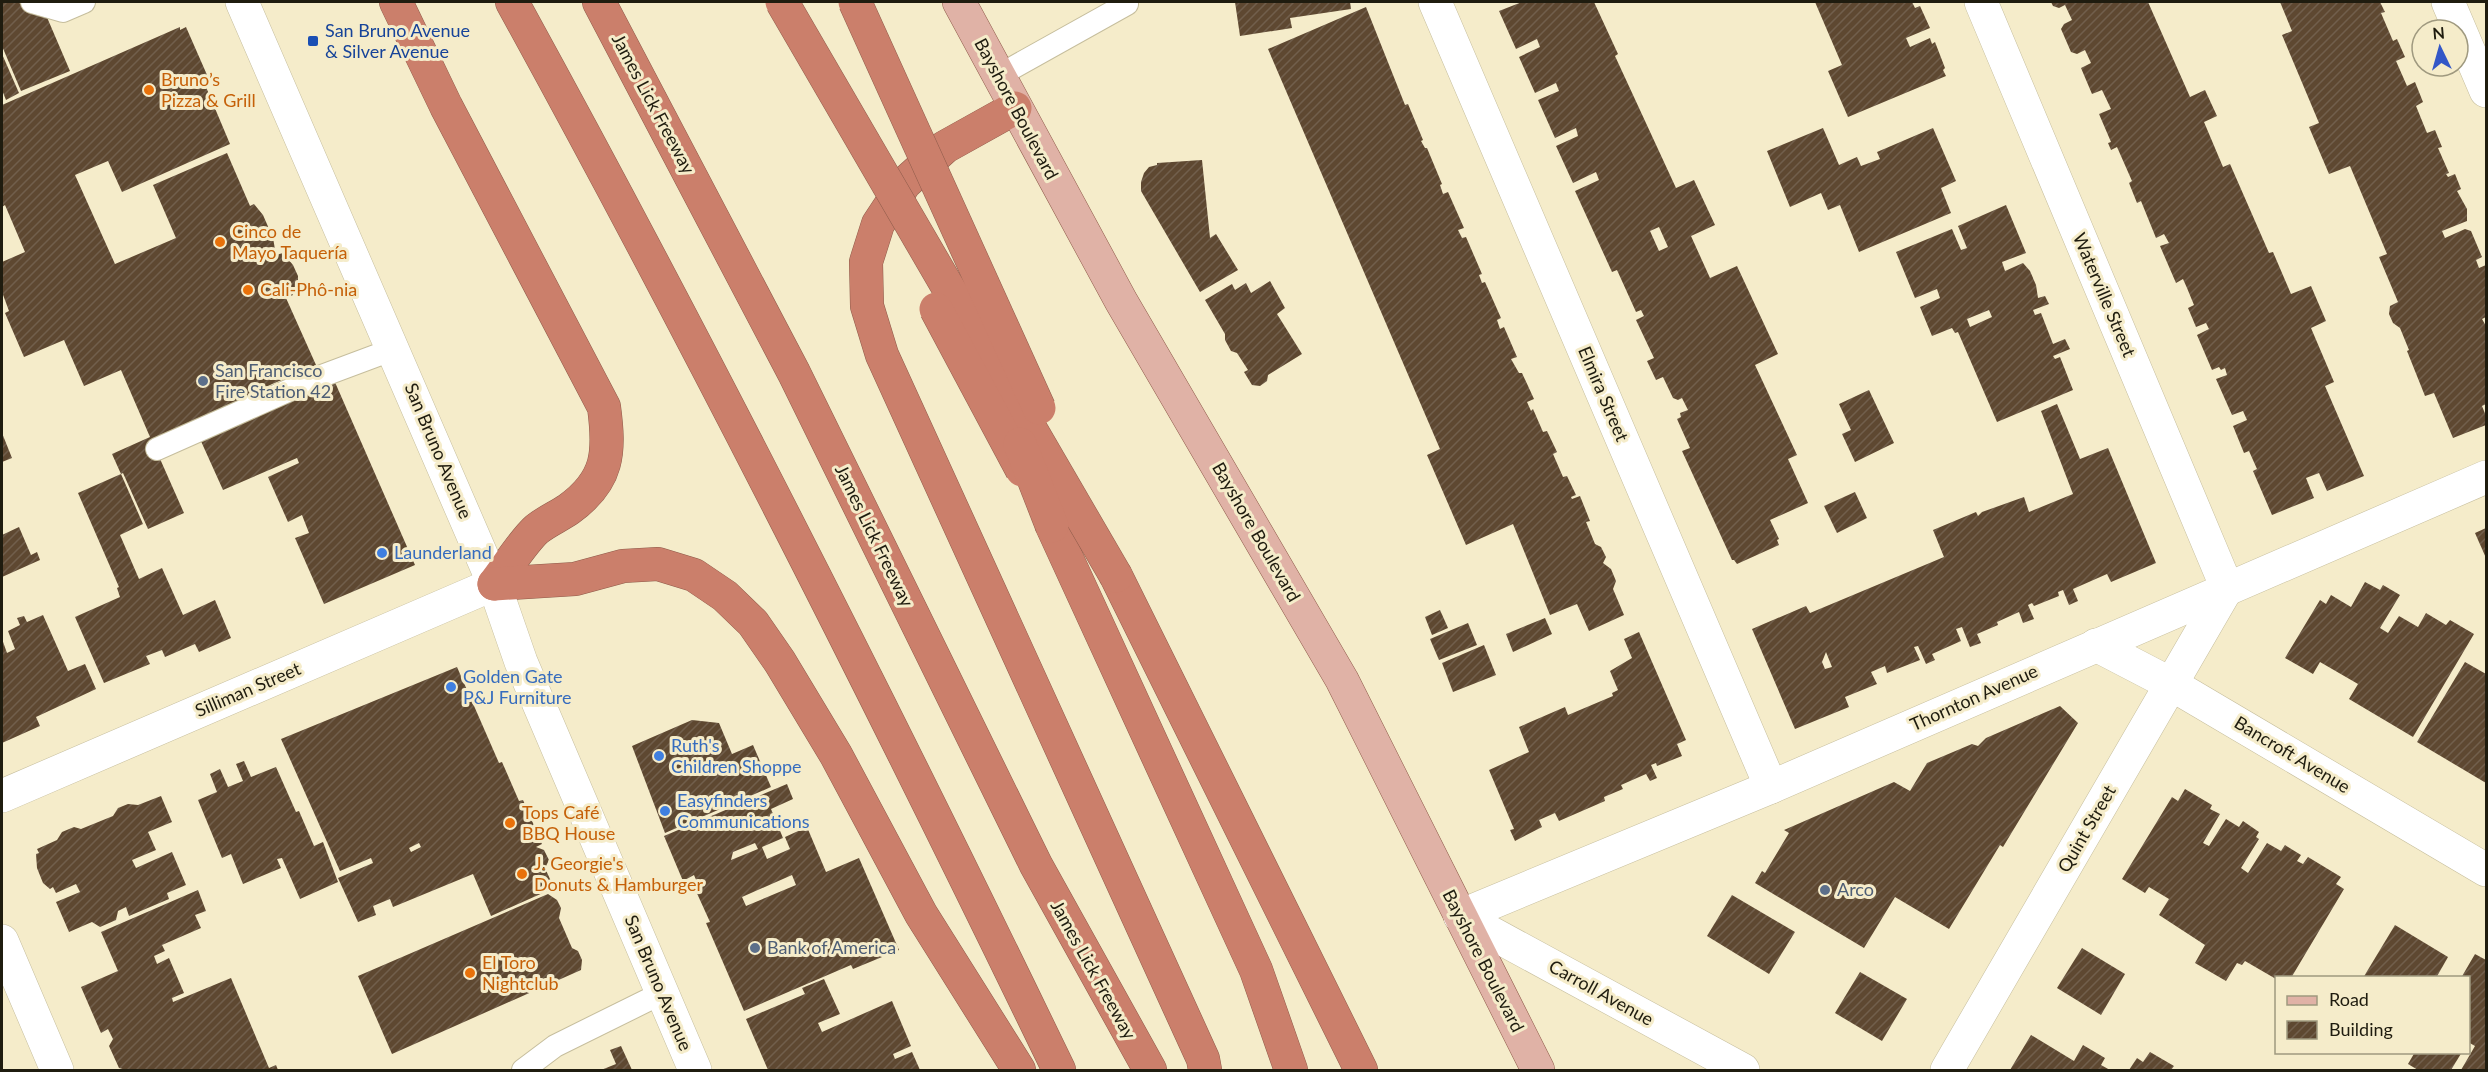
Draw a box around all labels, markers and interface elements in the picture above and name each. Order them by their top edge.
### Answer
north arrow [2410,18,2470,78]
place label: San Bruno Avenue & Silver Avenue [325,19,470,62]
text: N [2432,23,2446,43]
street label: James Lick Freeway [608,30,700,178]
marker: San Bruno Avenue & Silver Avenue [306,34,320,48]
street label: Bayshore Boulevard [970,34,1064,183]
place label: Bruno’s Pizza & Grill [161,68,256,111]
marker: Bruno’s Pizza & Grill [142,83,156,97]
place label: Cinco de Mayo Taquería [232,220,347,263]
street label: Waterville Street [2069,229,2141,360]
marker: Cinco de Mayo Taquería [213,235,227,249]
place label: Cali-Phô-nia [260,278,357,300]
marker: Cali-Phô-nia [241,283,255,297]
street label: Elmira Street [1574,343,1634,445]
place label: San Francisco Fire Station 42 [215,359,331,402]
marker: San Francisco Fire Station 42 [196,374,210,388]
street label: San Bruno Avenue [400,380,477,522]
street label: Bayshore Boulevard [1208,458,1306,605]
street label: James Lick Freeway [831,461,919,611]
place label: Launderland [394,541,492,563]
marker: Launderland [375,546,389,560]
street label: Silliman Street [191,657,304,721]
street label: Thornton Avenue [1906,659,2041,735]
place label: Golden Gate P&J Furniture [463,665,572,708]
marker: Golden Gate P&J Furniture [444,680,458,694]
street label: Bancroft Avenue [2231,711,2354,797]
place label: Ruth's Children Shoppe [671,734,802,777]
marker: Ruth's Children Shoppe [652,749,666,763]
street label: Quint Street [2052,781,2120,876]
place label: Easyfinders Communications [677,789,810,832]
place label: Tops Café BBQ House [522,801,615,844]
marker: Easyfinders Communications [658,804,672,818]
marker: Tops Café BBQ House [503,816,517,830]
place label: J. Georgie's Donuts & Hamburger [534,852,704,895]
marker: J. Georgie's Donuts & Hamburger [515,867,529,881]
place label: Arco [1837,878,1874,900]
marker: Arco [1818,883,1832,897]
street label: Bayshore Boulevard [1438,885,1529,1036]
street label: James Lick Freeway [1047,896,1142,1043]
street label: San Bruno Avenue [620,912,697,1054]
place label: Bank of America [767,936,896,958]
marker: Bank of America [748,941,762,955]
place label: El Toro Nightclub [482,951,559,994]
street label: Carroll Avenue [1545,954,1658,1030]
marker: El Toro Nightclub [463,966,477,980]
legend [2275,976,2470,1054]
text: Road [2329,988,2369,1010]
text: Building [2329,1018,2393,1040]

